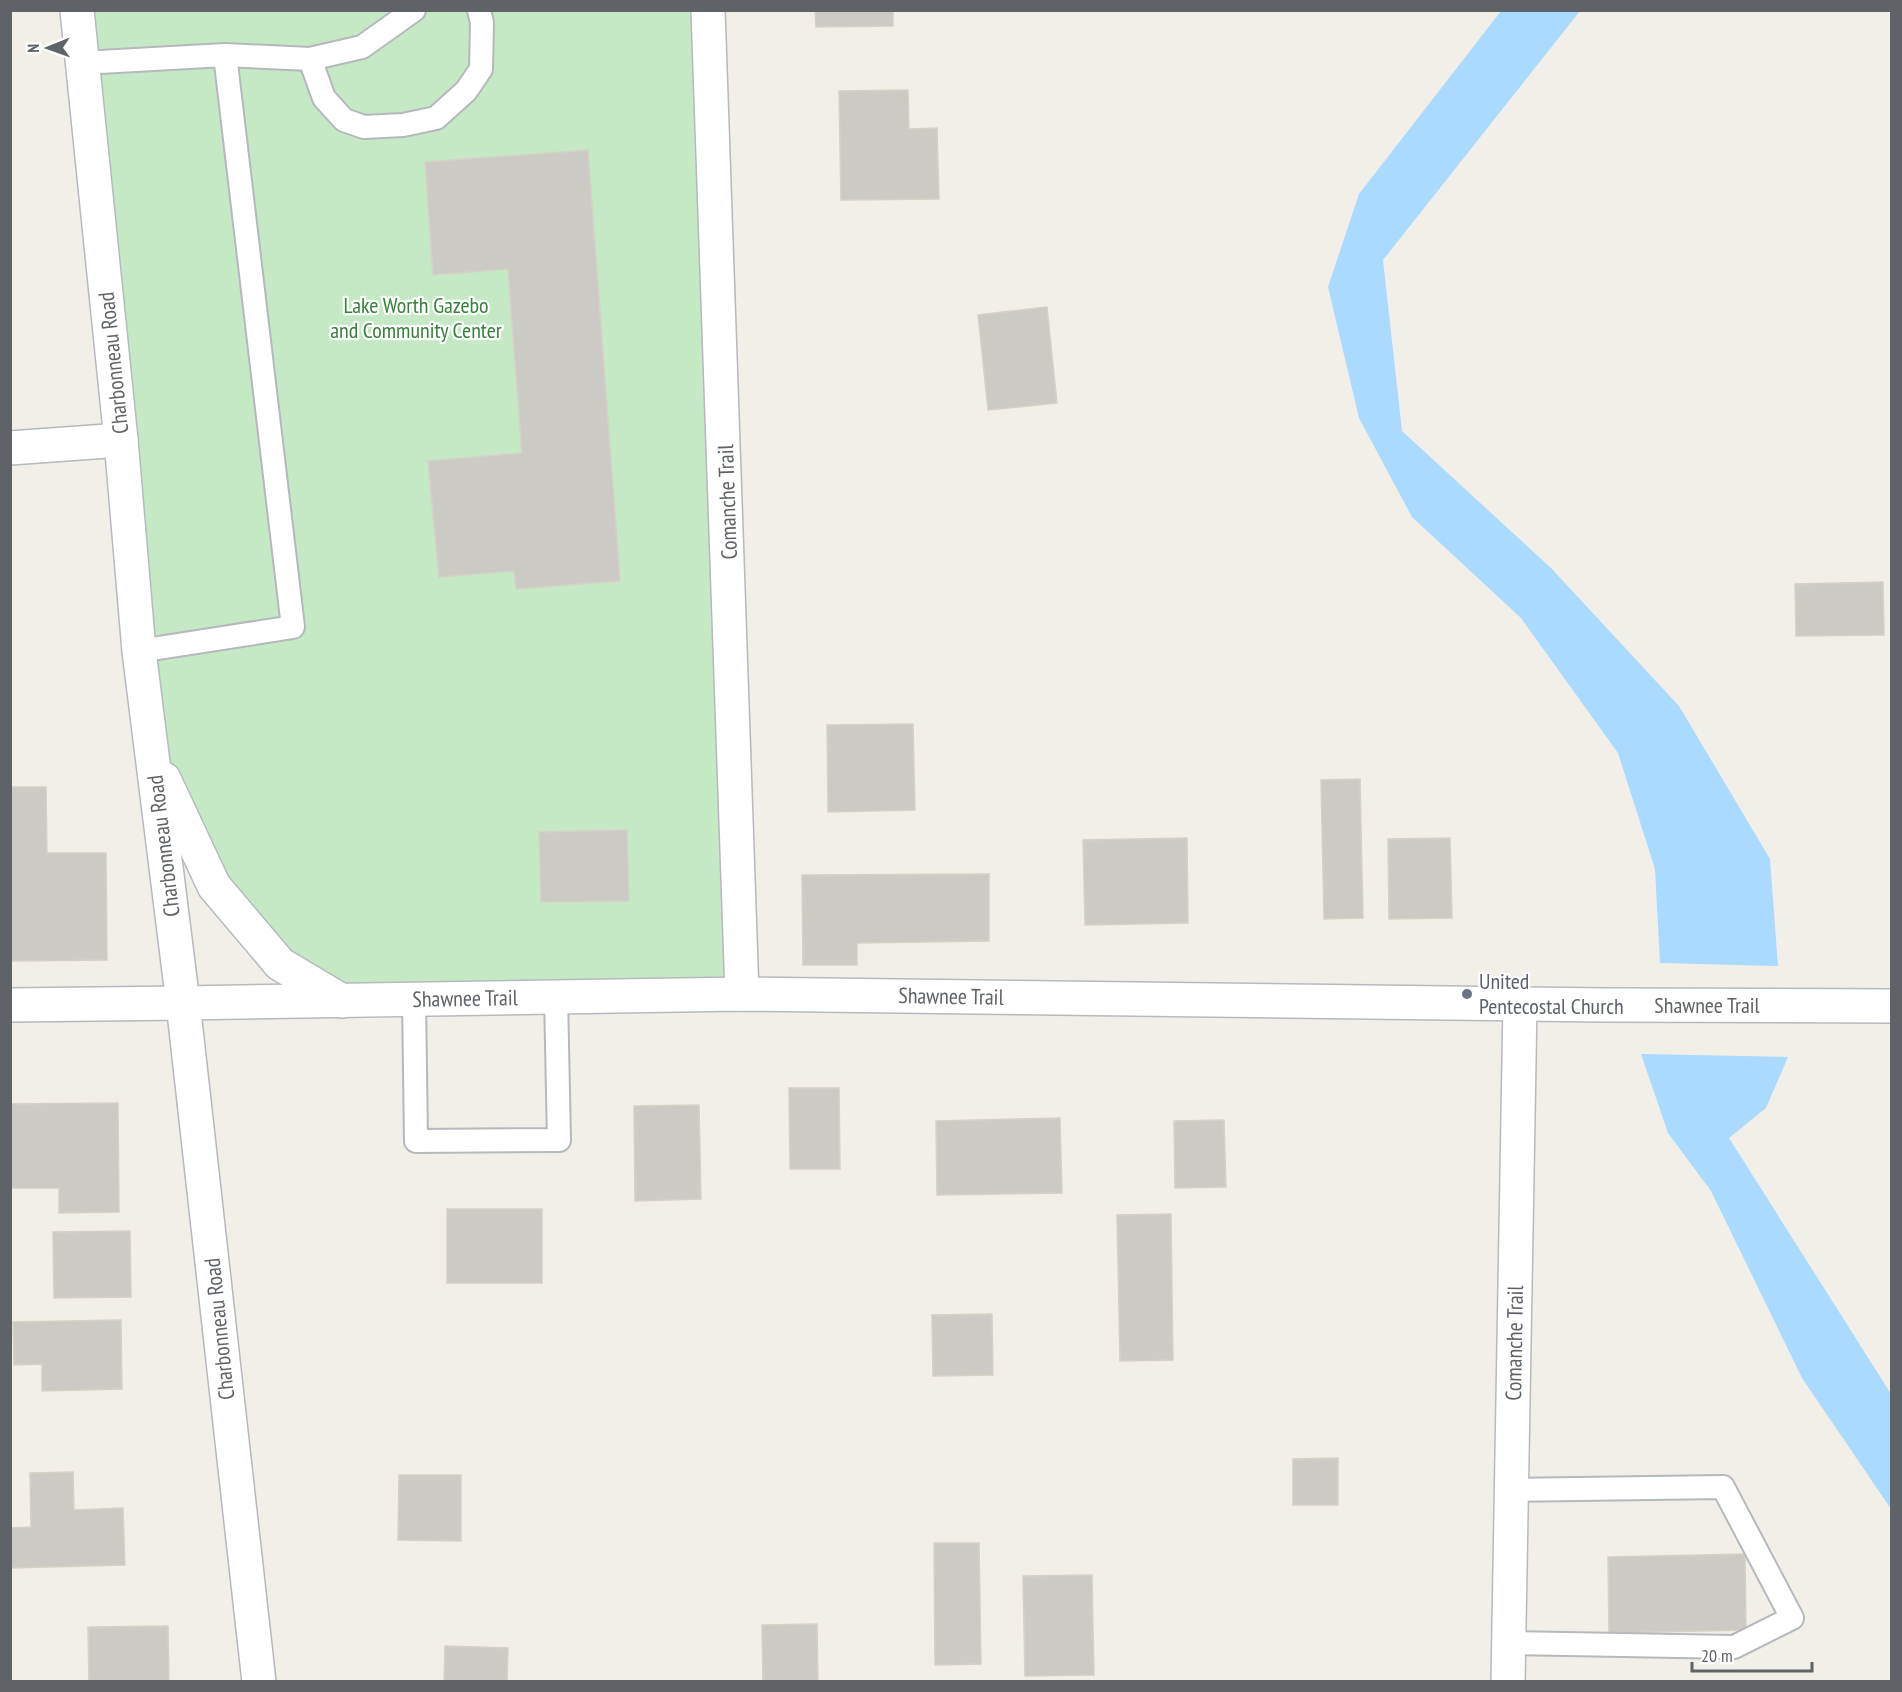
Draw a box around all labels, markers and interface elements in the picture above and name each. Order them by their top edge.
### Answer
north arrow [18,18,78,78]
text: N [23,44,43,53]
street label: Charbonneau Road [92,291,134,435]
park label: Lake Worth Gazebo and Community Center [330,291,502,344]
street label: Comanche Trail [711,443,743,560]
street label: Charbonneau Road [140,774,186,918]
place label: United Pentecostal Church [1479,967,1624,1020]
street label: Shawnee Trail [898,981,1005,1011]
street label: Shawnee Trail [412,983,519,1013]
marker: United Pentecostal Church [1460,987,1474,1001]
street label: Shawnee Trail [1654,991,1761,1019]
street label: Charbonneau Road [198,1257,240,1401]
street label: Comanche Trail [1499,1284,1529,1401]
scale bar [1692,1635,1812,1673]
text: 20 m [1701,1644,1733,1667]

